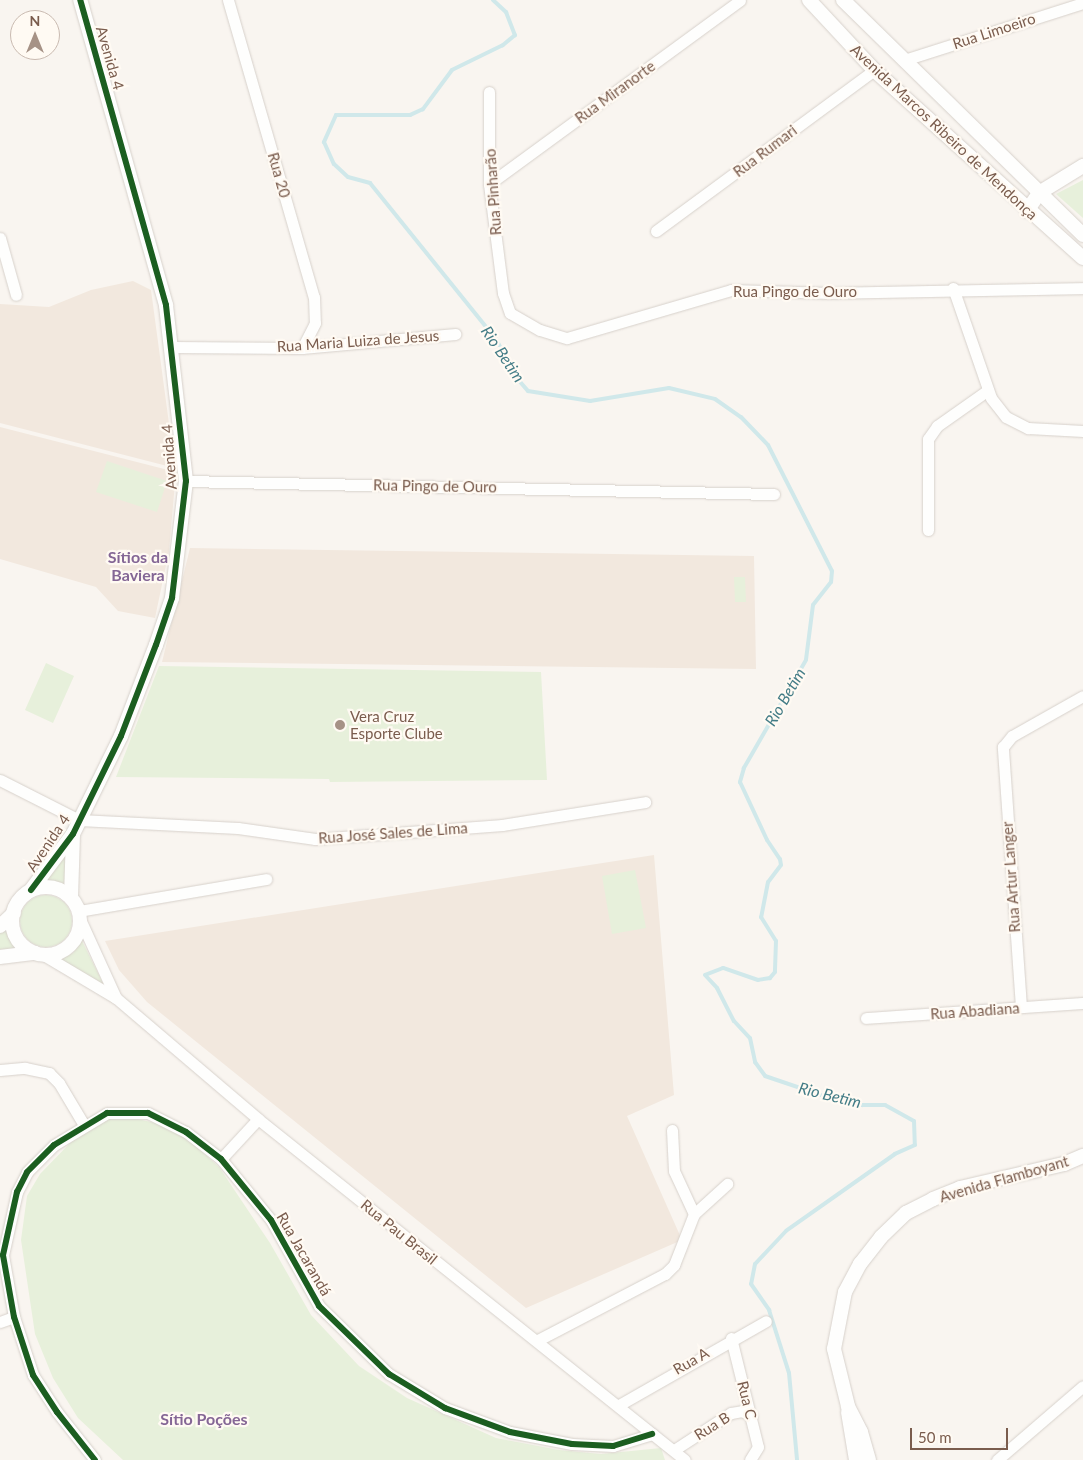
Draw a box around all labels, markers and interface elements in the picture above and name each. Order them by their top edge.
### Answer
street label: Rua Limoeiro [950,9,1038,53]
north arrow [10,10,60,60]
text: N [30,12,40,29]
street label: Avenida 4 [92,24,128,92]
street label: Avenida Marcos Ribeiro de Mendonça [847,40,1041,224]
street label: Rua Miranorte [571,57,659,127]
street label: Rua Rumari [730,121,800,181]
street label: Rua Pinharão [481,148,505,236]
street label: Rua 20 [264,150,294,200]
street label: Rua Pingo de Ouro [733,283,857,301]
water label: Rio Betim [477,322,529,386]
street label: Rua Maria Luiza de Jesus [276,326,440,356]
street label: Avenida 4 [158,424,180,490]
street label: Rua Pingo de Ouro [373,476,497,496]
district label: Sítios da Baviera [108,547,168,585]
water label: Rio Betim [761,665,809,729]
place label: Vera Cruz Esporte Clube [350,707,443,742]
marker: Vera Cruz Esporte Clube [334,719,346,731]
street label: Avenida 4 [22,811,74,875]
street label: Rua José Sales de Lima [317,819,469,847]
street label: Rua Artur Langer [998,821,1024,933]
street label: Rua Abadiana [929,999,1021,1023]
water label: Rio Betim [797,1078,863,1112]
street label: Avenida Flamboyant [937,1152,1071,1206]
street label: Rua Pau Brasil [357,1196,441,1268]
street label: Rua Jacarandá [273,1209,335,1299]
street label: Rua A [670,1343,712,1379]
street label: Rua C [734,1379,760,1421]
street label: Rua B [691,1408,733,1444]
district label: Sítio Poções [160,1409,248,1429]
scale bar [913,1418,1010,1450]
text: 50 m [918,1428,952,1446]

